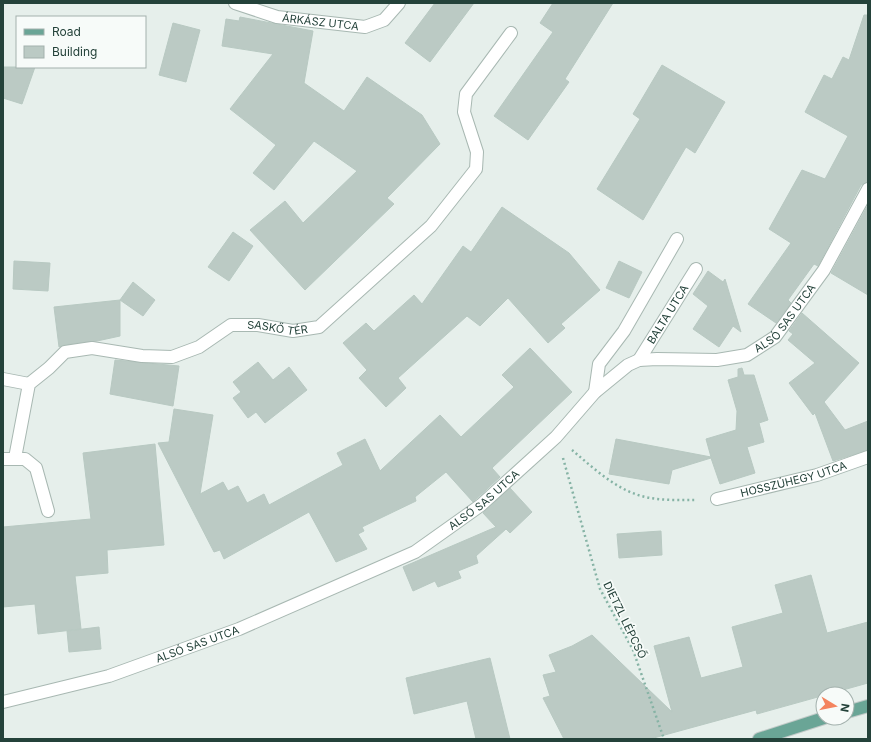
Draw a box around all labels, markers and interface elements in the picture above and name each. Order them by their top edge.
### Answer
street label: ÁRKÁSZ UTCA [281,11,360,33]
legend [16,16,146,68]
text: Road [52,24,81,39]
text: Building [52,44,97,59]
street label: ALSÓ SAS UTCA [751,281,819,356]
street label: BALTA UTCA [644,282,692,346]
street label: SASKŐ TÉR [247,317,309,338]
street label: HOSSZÚHEGY UTCA [739,458,849,500]
street label: ALSÓ SAS UTCA [446,466,523,533]
street label: DIETZL LÉPCSŐ [600,579,650,661]
street label: ALSÓ SAS UTCA [154,622,241,666]
north arrow [815,686,855,726]
text: N [837,702,852,713]

